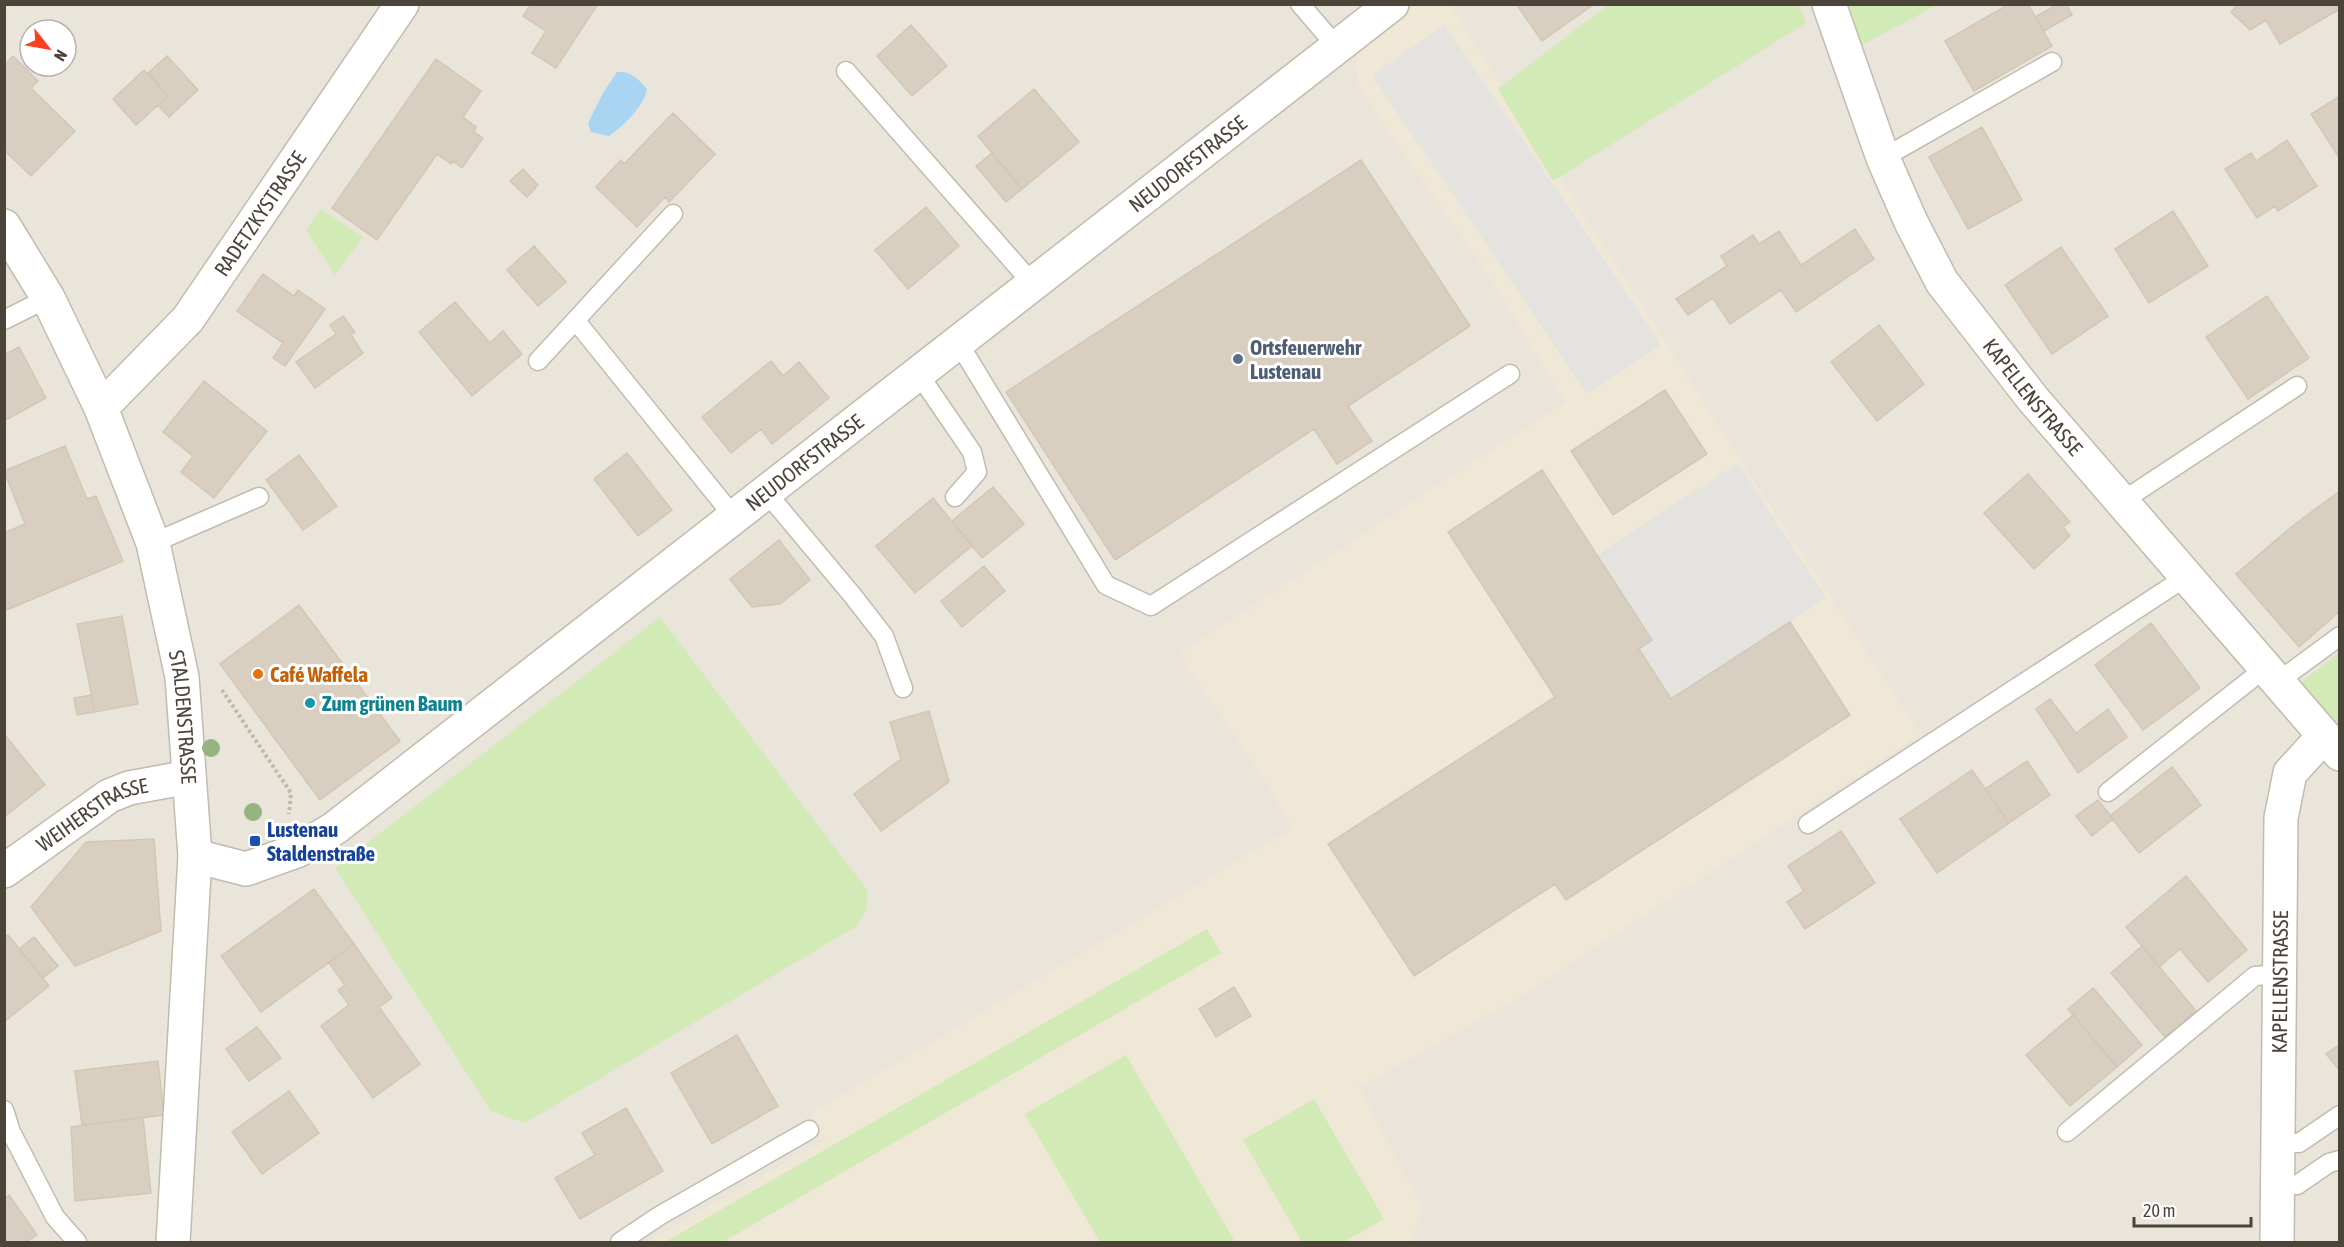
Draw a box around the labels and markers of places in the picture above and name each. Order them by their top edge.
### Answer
place label: Ortsfeuerwehr Lustenau [1250,335,1362,383]
marker: Ortsfeuerwehr Lustenau [1231,352,1245,366]
place label: Café Waffela [270,662,368,686]
marker: Café Waffela [251,667,265,681]
place label: Zum grünen Baum [322,691,463,715]
marker: Zum grünen Baum [303,696,317,710]
place label: Lustenau Staldenstraße [267,817,375,865]
marker: Lustenau Staldenstraße [248,834,262,848]

